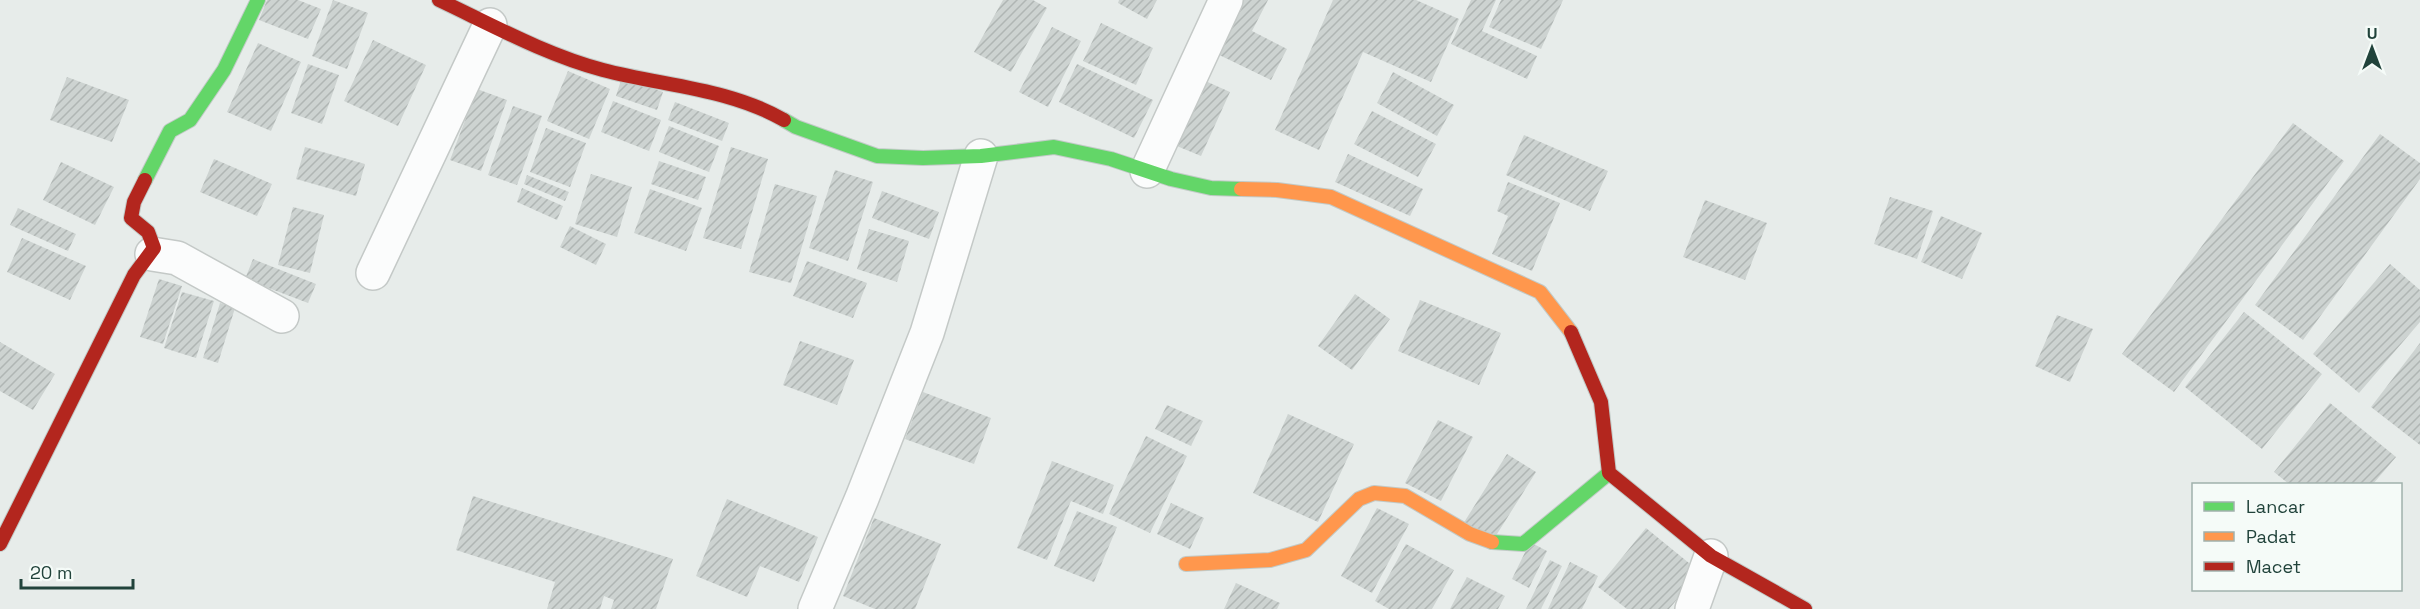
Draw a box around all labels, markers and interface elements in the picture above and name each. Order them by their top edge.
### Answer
north arrow [2342,18,2402,78]
text: U [2367,23,2377,44]
legend [2192,483,2402,591]
text: Lancar [2246,495,2305,518]
text: Padat [2246,525,2296,548]
scale bar [21,552,134,590]
text: Macet [2246,555,2301,578]
text: 20 m [30,561,73,584]

